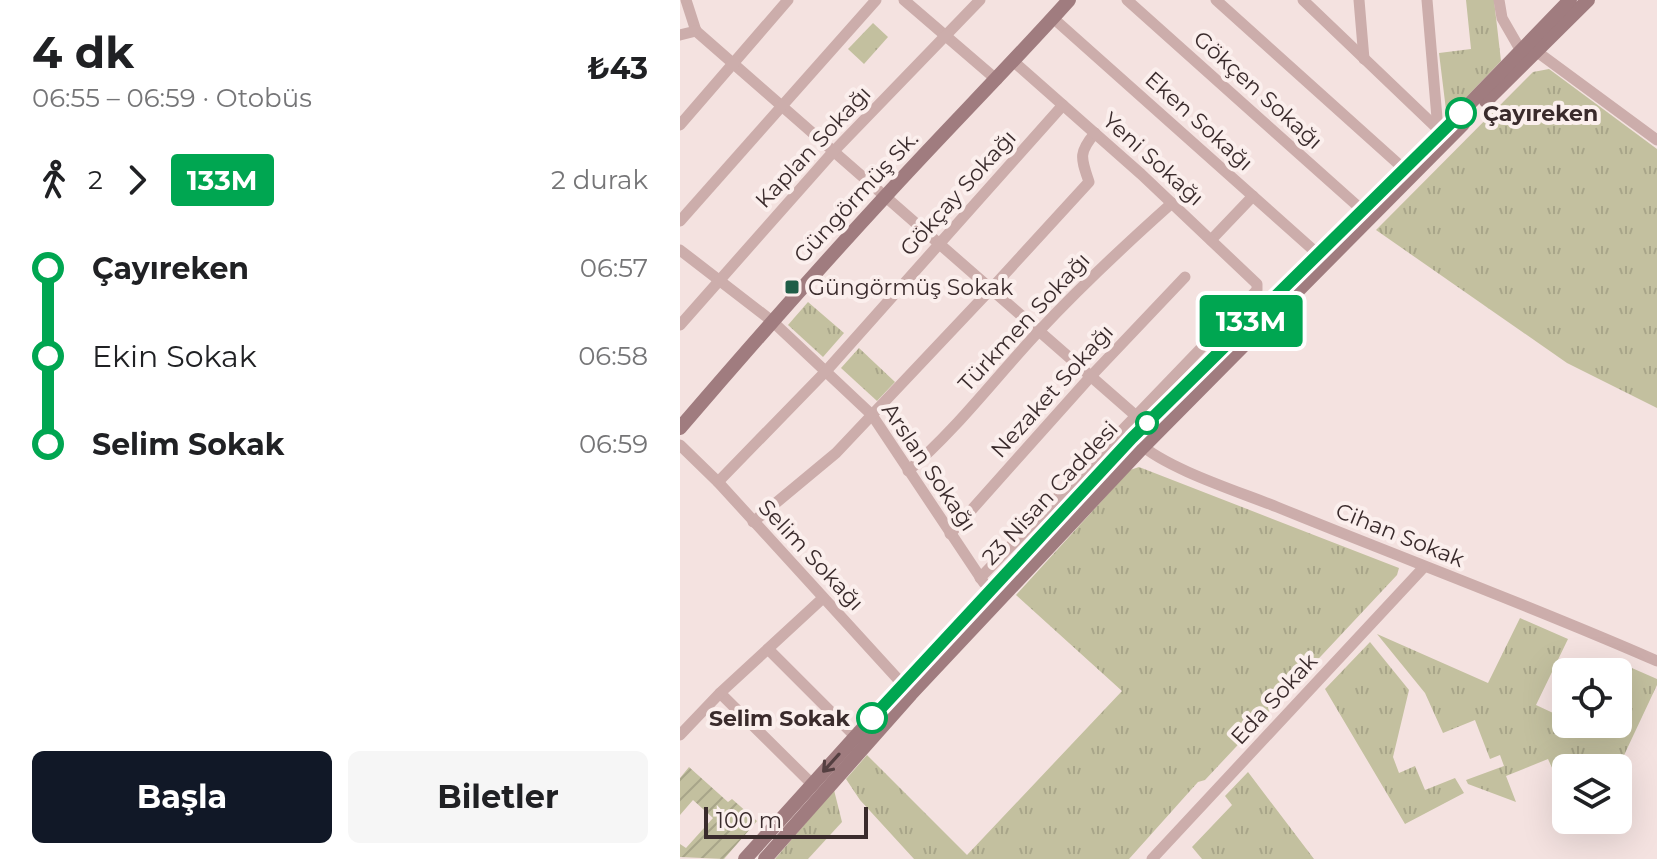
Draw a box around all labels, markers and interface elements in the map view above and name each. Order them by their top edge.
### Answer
text: 4 dk [32,25,134,79]
street label: Gökçen Sokağı [1188,25,1328,155]
text: ₺43 [587,50,648,87]
street label: Eken Sokağı [1140,66,1258,176]
street label: Kaplan Sokağı [750,80,876,214]
text: 06:55 – 06:59 · Otobüs [32,82,312,114]
marker: Çayıreken [1446,98,1476,128]
place label: Çayıreken [1483,100,1598,127]
street label: Yeni Sokağı [1097,107,1209,211]
street label: Gökçay Sokağı [894,124,1022,262]
street label: Güngörmüş Sk. [788,125,924,269]
icon: walk [32,158,76,202]
icon: forward [115,158,159,202]
text: 133M [187,163,258,197]
text: 2 [88,164,103,196]
text: 2 durak [551,164,648,196]
street label: Türkmen Sokağı [953,247,1095,397]
text: Çayıreken [92,250,249,287]
text: 06:57 [580,252,648,284]
place label: Güngörmüş Sokak [808,274,1014,301]
marker: Güngörmüş Sokak [783,278,801,296]
line badge: 133M [1195,295,1307,347]
text: 133M [1216,304,1286,338]
street label: Nezaket Sokağı [985,319,1119,463]
text: Ekin Sokak [92,338,257,375]
text: 06:58 [578,340,648,372]
street label: Arslan Sokağı [876,398,982,536]
unlabelled marker [1136,412,1158,434]
street label: 23 Nisan Caddesi [976,415,1124,571]
text: Selim Sokak [92,426,284,463]
text: 06:59 [579,428,648,460]
street label: Selim Sokağı [753,494,869,616]
street label: Cihan Sokak [1332,497,1469,573]
street label: Eda Sokak [1225,647,1324,750]
map controls [1552,658,1632,834]
button: locate [1552,658,1632,738]
marker: Selim Sokak [857,703,887,733]
place label: Selim Sokak [709,705,851,732]
button: Başla [32,751,332,843]
button: Biletler [348,751,648,843]
one-way arrow [823,752,841,772]
button: layers [1552,754,1632,834]
scale bar [704,803,868,839]
text: 100 m [716,807,782,834]

